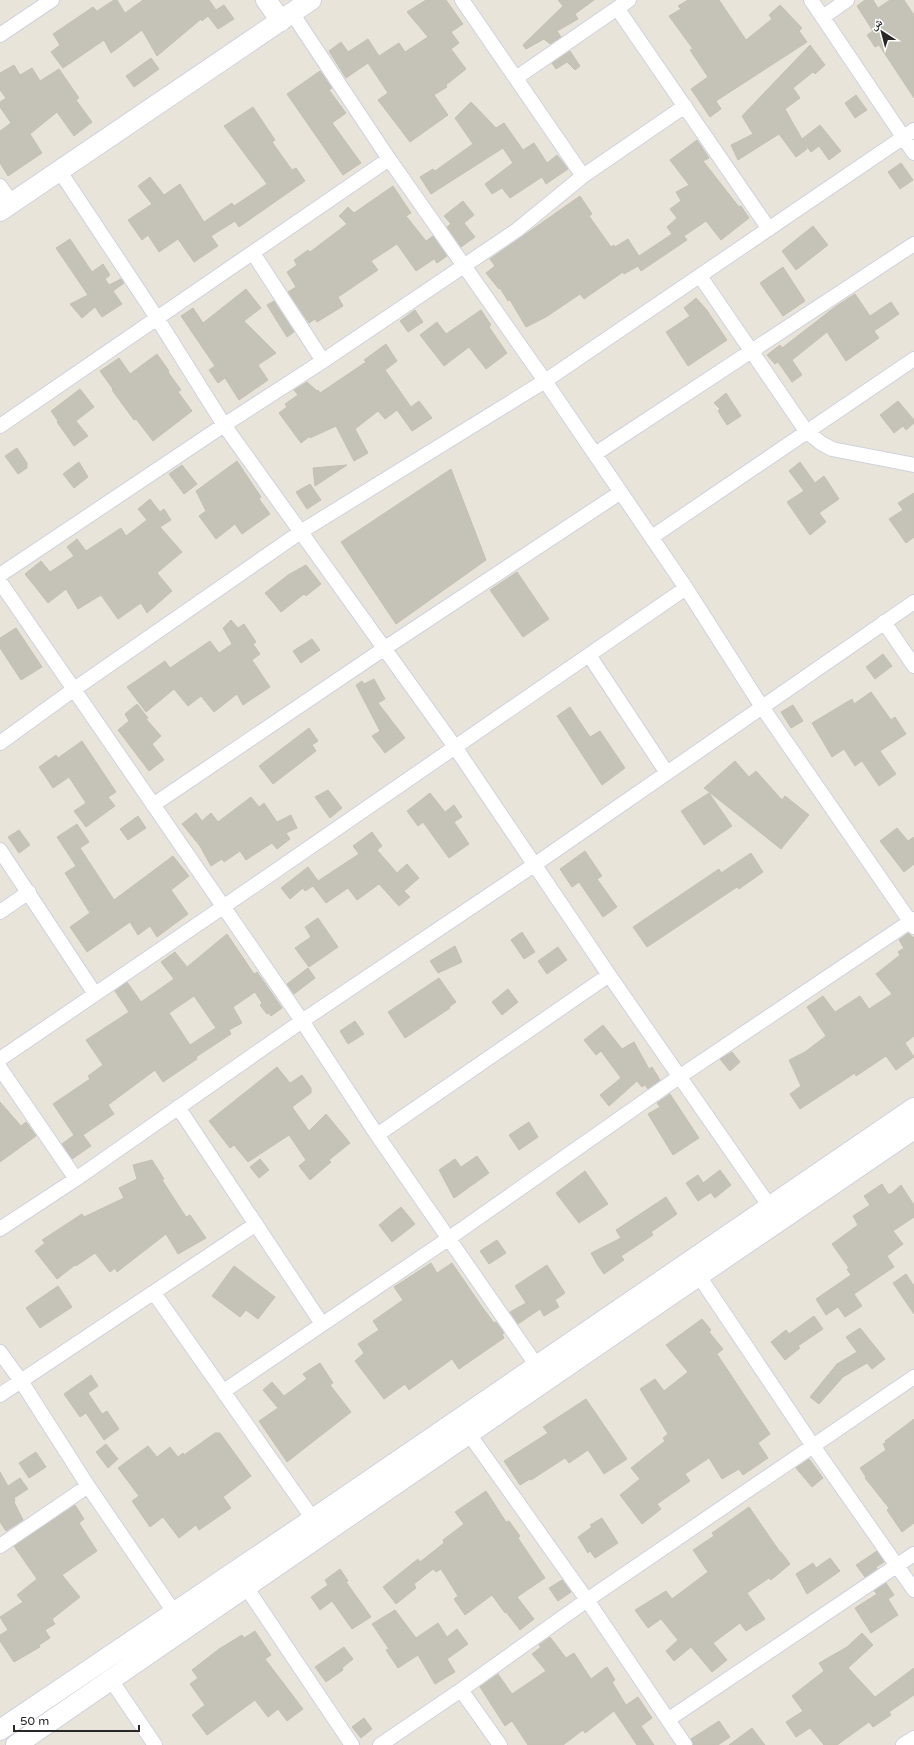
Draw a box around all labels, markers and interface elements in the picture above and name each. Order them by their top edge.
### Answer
north arrow [862,12,902,52]
text: ش [868,15,886,34]
scale bar [14,1707,139,1733]
text: 50 m [20,1714,49,1728]

